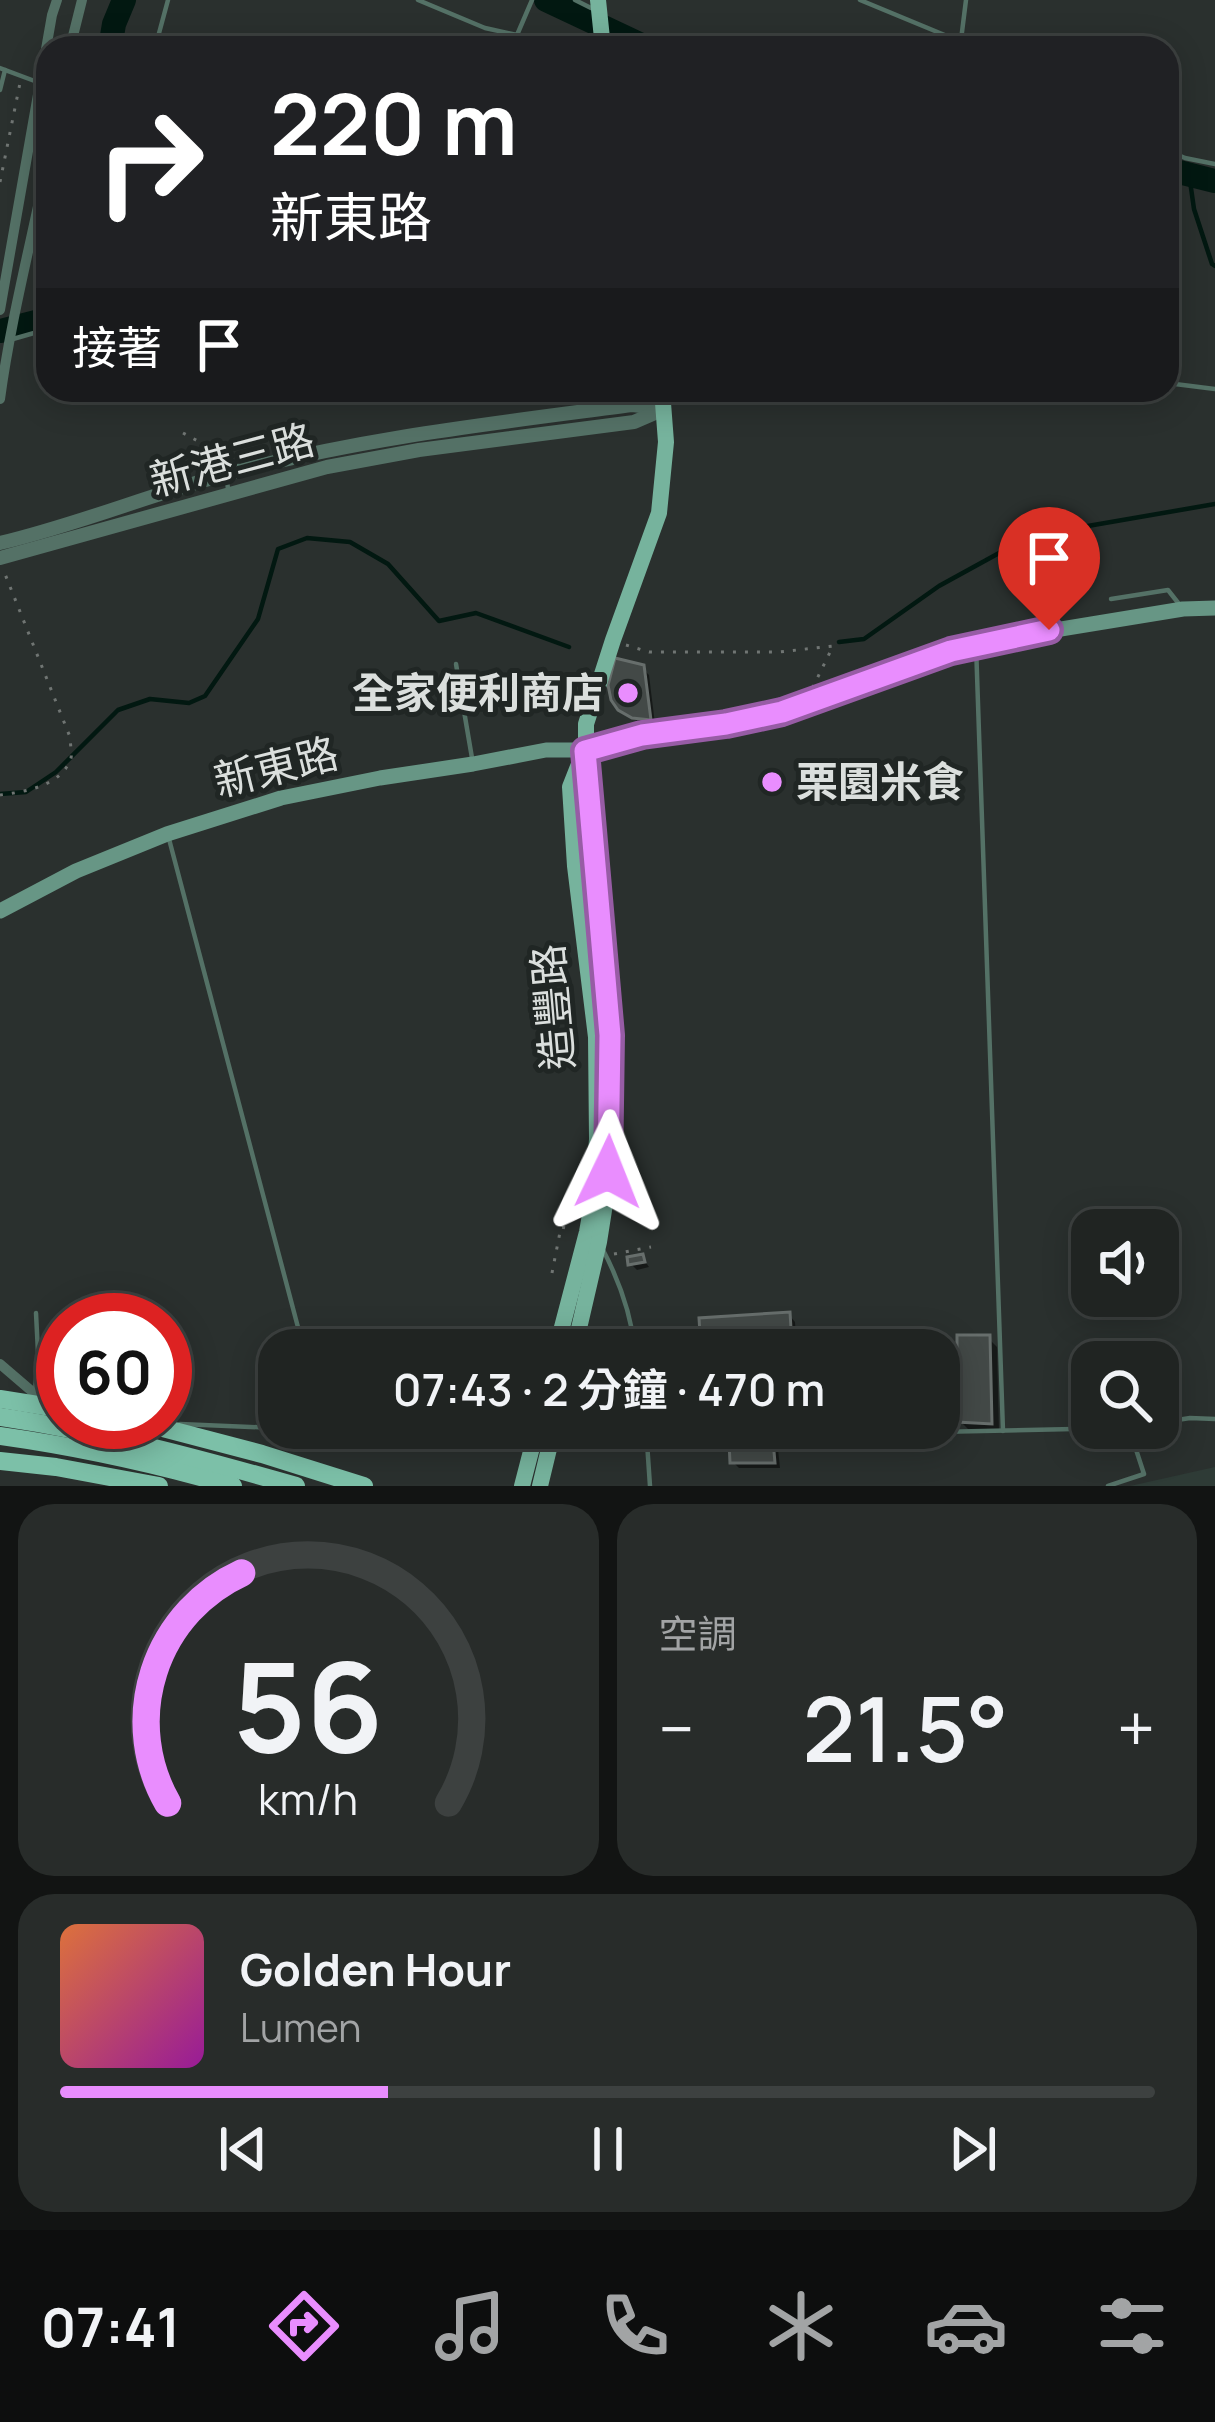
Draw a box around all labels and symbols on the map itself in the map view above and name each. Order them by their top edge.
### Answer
street label: 新港三路 [143,409,320,509]
pin [998,507,1100,630]
place label: 全家便利商店 [352,663,604,721]
marker: 全家便利商店 [615,680,641,706]
street label: 新東路 [208,723,344,809]
place label: 栗園米食 [796,752,964,810]
marker: 栗園米食 [759,769,785,795]
street label: 造豐路 [518,942,586,1072]
position arrow [545,1109,671,1235]
speed limit sign: 60 [36,1293,192,1449]

